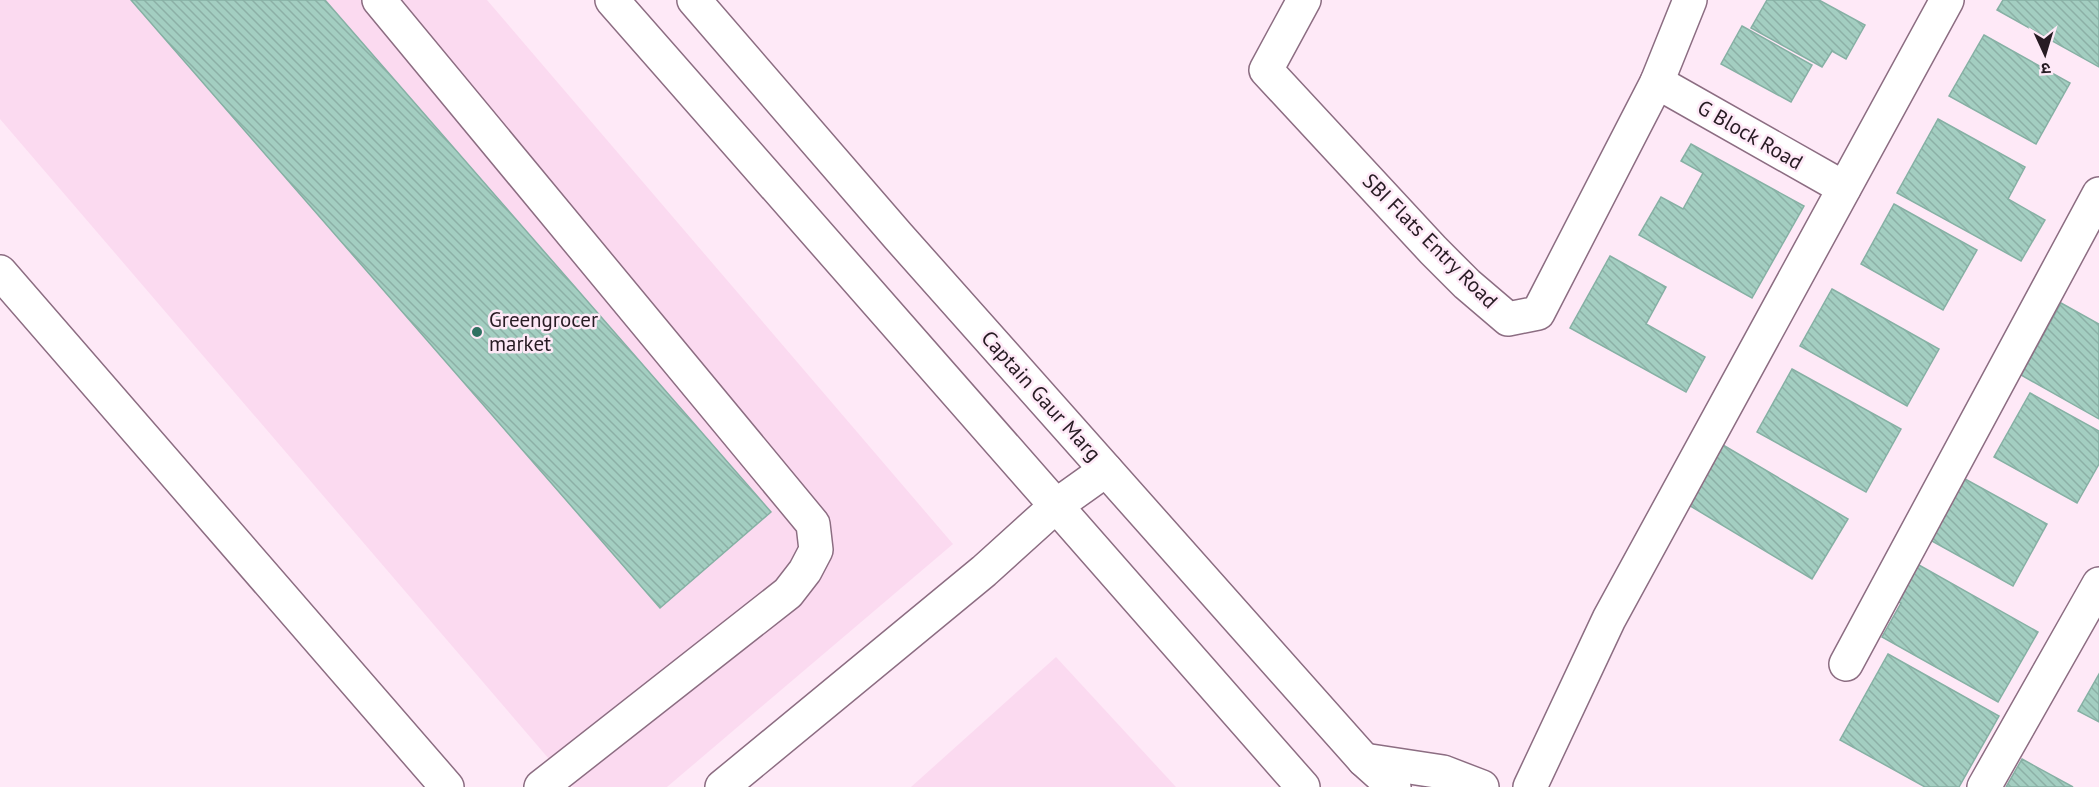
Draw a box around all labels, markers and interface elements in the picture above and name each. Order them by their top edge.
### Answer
north arrow [2015,24,2075,84]
text: उ [2040,59,2051,79]
street label: G Block Road [1693,94,1808,176]
street label: SBI Flats Entry Road [1357,167,1504,314]
place label: Greengrocer market [489,306,598,357]
marker: Greengrocer market [470,325,484,339]
street label: Captain Gaur Marg [976,325,1107,467]

